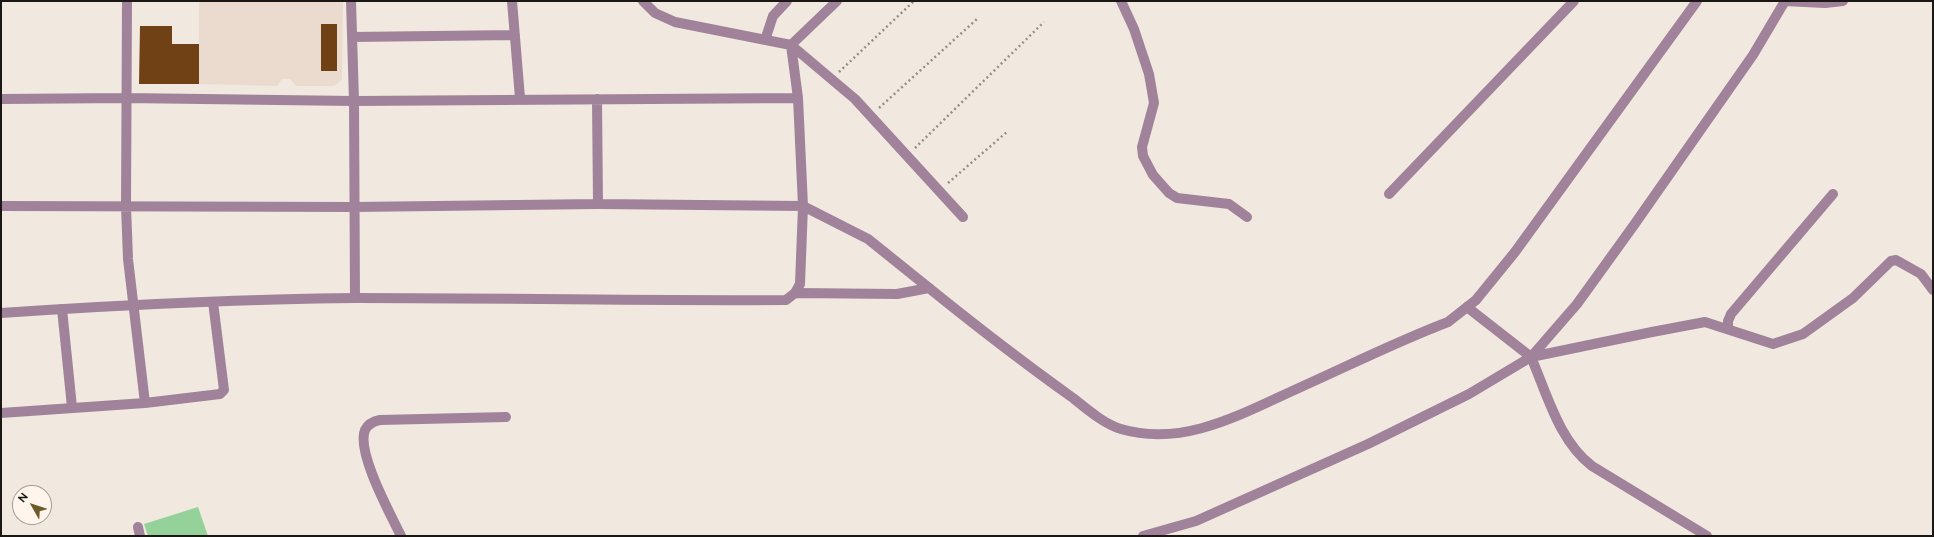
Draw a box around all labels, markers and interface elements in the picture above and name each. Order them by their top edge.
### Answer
north arrow [12,485,52,525]
text: N [15,490,31,505]

